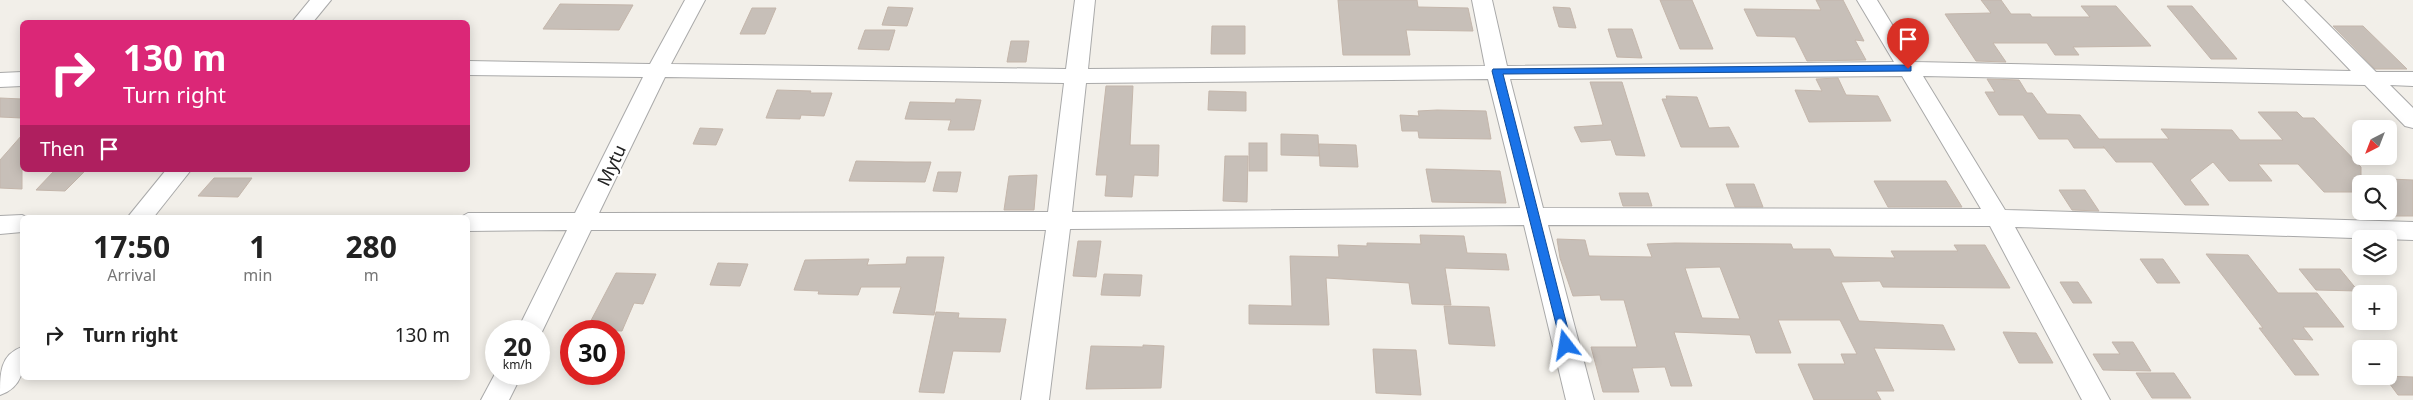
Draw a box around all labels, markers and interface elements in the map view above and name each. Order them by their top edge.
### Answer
pin [1887,18,1929,69]
icon: arrive [1894,25,1922,53]
text: 130 m [123,34,226,81]
icon: right [40,40,105,105]
text: Turn right [123,79,226,109]
north arrow [2352,120,2398,165]
map controls [2352,120,2397,385]
icon: arrive [95,135,123,163]
text: Then [40,136,85,162]
street label: Mytu [591,140,631,190]
button: search [2352,175,2397,220]
text: 17:50 [93,226,170,267]
text: 1 [249,226,266,267]
text: 280 [345,226,397,267]
button: layers [2352,230,2397,275]
text: Arrival [107,264,156,286]
text: min [243,264,272,286]
text: m [364,264,379,286]
button: + [2352,285,2397,330]
position arrow [1539,318,1591,370]
speed limit sign: 30 [560,320,625,385]
icon: right [40,321,68,349]
text: Turn right [83,322,178,348]
text: 130 m [395,322,450,348]
text: 20 [503,329,532,363]
button: − [2352,340,2397,385]
text: km/h [503,356,532,373]

